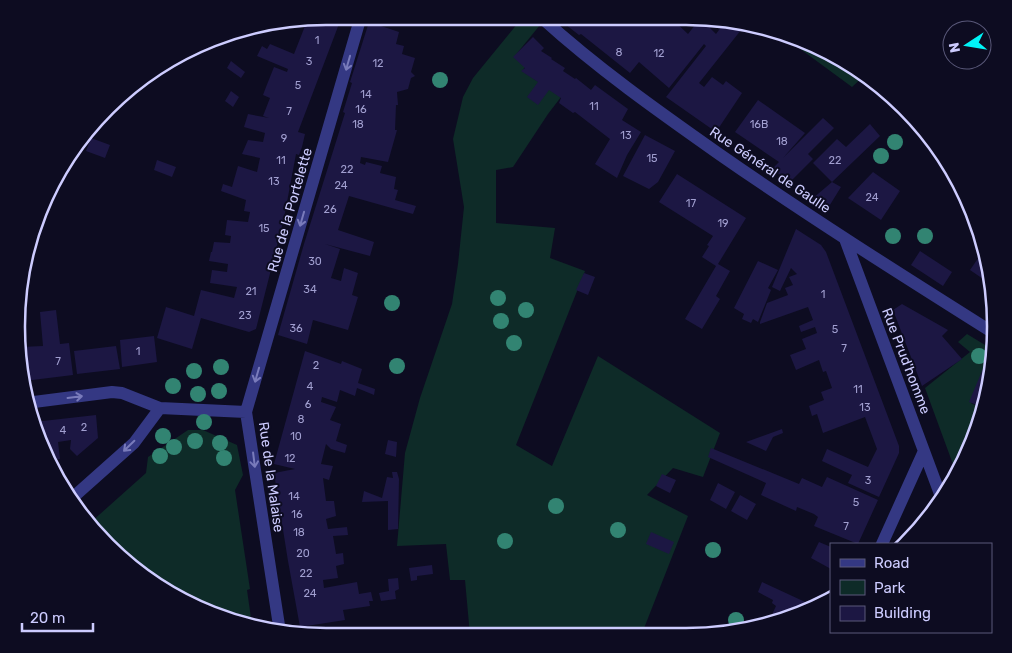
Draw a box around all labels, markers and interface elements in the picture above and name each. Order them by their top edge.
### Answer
north arrow [942,20,992,70]
house number: 1 [315,34,319,47]
text: N [945,41,964,54]
house number: 8 [616,46,623,59]
house number: 12 [653,47,665,60]
house number: 3 [306,55,313,68]
one-way arrow [342,55,352,71]
house number: 12 [372,57,384,70]
house number: 5 [295,79,302,92]
house number: 14 [360,88,372,101]
house number: 11 [589,100,599,113]
house number: 16 [355,103,367,116]
house number: 7 [286,105,292,118]
house number: 18 [352,118,364,131]
house number: 16B [750,118,768,131]
street label: Rue Général de Gaulle [706,123,834,217]
house number: 13 [620,129,632,142]
house number: 9 [281,132,287,145]
house number: 18 [776,135,788,148]
street label: Rue de la Portelette [264,146,316,274]
house number: 15 [646,152,658,165]
house number: 11 [276,154,286,167]
house number: 22 [829,154,841,167]
house number: 22 [341,163,353,176]
house number: 13 [268,175,280,188]
house number: 24 [334,179,348,192]
house number: 24 [865,191,879,204]
house number: 17 [686,197,697,210]
house number: 26 [323,203,337,216]
one-way arrow [297,211,307,227]
house number: 19 [717,217,729,230]
house number: 15 [258,222,270,235]
house number: 30 [308,255,322,268]
house number: 34 [303,283,317,296]
house number: 21 [245,285,257,298]
house number: 1 [821,288,825,301]
street label: Rue Prud'homme [878,306,934,417]
house number: 23 [238,309,252,322]
house number: 36 [289,322,303,335]
house number: 5 [832,323,839,336]
house number: 7 [841,342,847,355]
house number: 1 [136,345,140,358]
house number: 7 [55,355,61,368]
house number: 2 [313,359,319,372]
one-way arrow [251,367,261,383]
house number: 4 [307,380,314,393]
house number: 11 [853,383,863,396]
one-way arrow [66,392,82,402]
house number: 6 [305,398,312,411]
house number: 13 [859,401,871,414]
house number: 8 [298,413,305,426]
house number: 2 [81,421,87,434]
street label: Rue de la Malaise [255,421,287,533]
house number: 4 [60,424,67,437]
house number: 10 [290,430,302,443]
one-way arrow [123,440,136,452]
one-way arrow [249,451,259,467]
house number: 12 [284,452,296,465]
house number: 3 [865,474,872,487]
house number: 14 [288,490,300,503]
house number: 5 [853,496,860,509]
house number: 16 [291,508,303,521]
house number: 7 [843,520,849,533]
house number: 18 [293,526,305,539]
legend [830,543,992,633]
house number: 20 [296,547,310,560]
text: Road [874,554,910,572]
house number: 22 [300,567,312,580]
text: Park [874,579,905,597]
house number: 24 [303,587,317,600]
scale bar [22,600,94,632]
text: Building [874,604,931,622]
text: 20 m [30,609,65,627]

